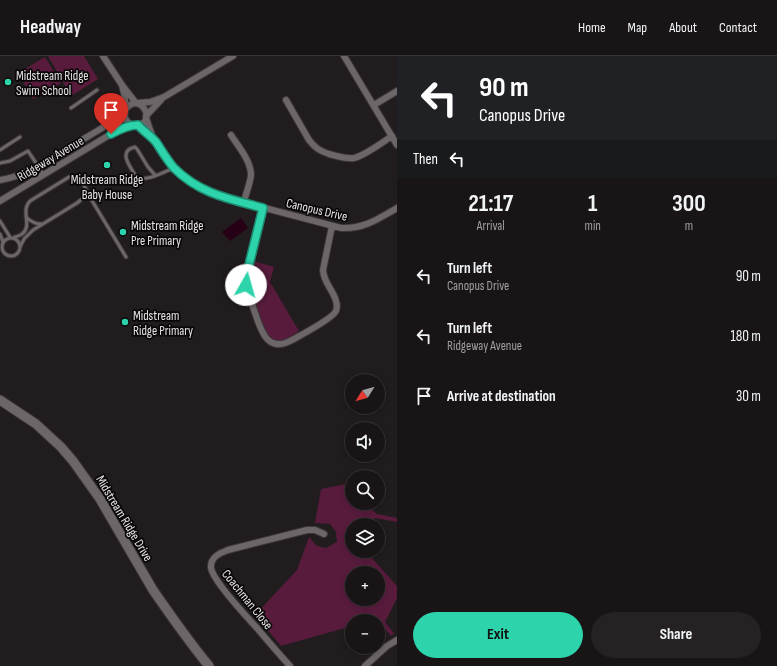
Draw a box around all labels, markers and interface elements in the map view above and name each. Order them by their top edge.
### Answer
text: Headway [20,16,81,39]
text: Home [578,19,606,36]
text: Map [628,19,647,36]
text: About [669,19,697,36]
text: Contact [719,19,757,36]
place label: Midstream Ridge Swim School [16,68,89,99]
text: 90 m [479,71,529,104]
icon: left [413,72,465,124]
marker: Midstream Ridge Swim School [3,77,13,87]
pin [94,93,128,134]
icon: arrive [100,99,122,121]
text: Canopus Drive [479,105,565,126]
street label: Ridgeway Avenue [14,133,87,185]
icon: left [446,148,468,170]
text: Then [413,150,438,169]
marker: Midstream Ridge Baby House [102,160,112,170]
place label: Midstream Ridge Baby House [71,172,143,203]
text: 21:17 [468,189,513,218]
text: 1 [588,189,597,218]
text: 300 [672,189,706,218]
street label: Canopus Drive [285,195,349,225]
place label: Midstream Ridge Pre Primary [131,218,204,249]
text: Arrival [477,218,505,234]
text: min [585,218,601,234]
text: m [685,218,693,234]
marker: Midstream Ridge Pre Primary [118,227,128,237]
text: Turn left [447,259,492,278]
position arrow [225,264,267,306]
icon: left [413,265,435,287]
text: 90 m [736,267,761,286]
text: Canopus Drive [447,278,509,294]
place label: Midstream Ridge Primary [133,308,193,339]
marker: Midstream Ridge Primary [120,317,130,327]
text: Turn left [447,319,492,338]
icon: left [413,325,435,347]
text: 180 m [730,327,761,346]
text: Ridgeway Avenue [447,338,522,354]
north arrow [345,374,385,414]
map controls [345,374,385,654]
icon: arrive [413,385,435,407]
text: Arrive at destination [447,387,556,406]
text: 30 m [736,387,761,406]
button: sound [345,422,385,462]
button: search [345,470,385,510]
street label: Midstream Ridge Drive [92,473,156,564]
button: layers [345,518,385,558]
street label: Coachman Close [218,566,276,633]
button: + [345,566,385,606]
button: Exit [413,612,583,658]
button: Share [591,612,761,658]
button: − [345,614,385,654]

